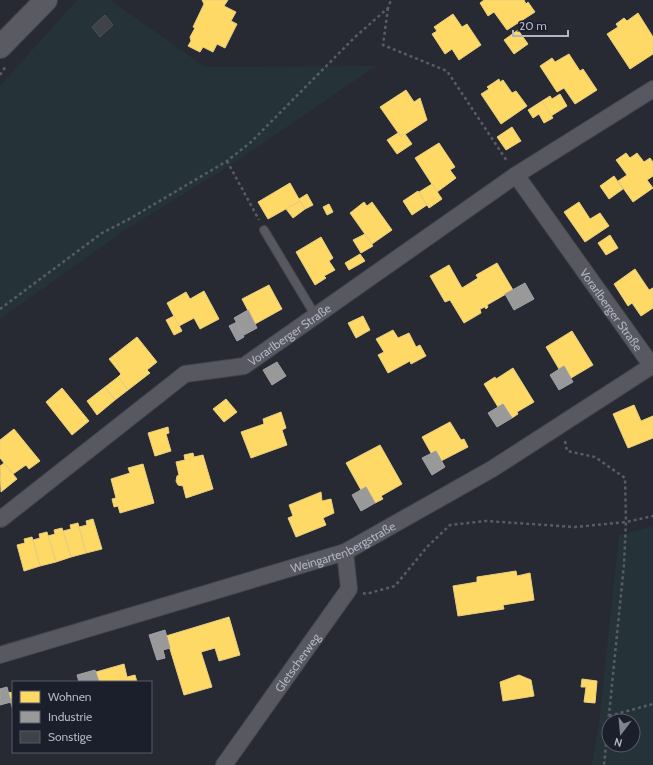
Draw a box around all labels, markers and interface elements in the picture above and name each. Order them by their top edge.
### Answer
scale bar [513,12,568,38]
text: 20 m [519,18,547,33]
street label: Vorarlberger Straße [577,265,646,354]
street label: Vorarlberger Straße [245,300,334,369]
street label: Weingartenbergstraße [289,518,398,575]
street label: Gletscherweg [271,629,324,695]
legend [12,681,152,753]
text: Wohnen [48,689,92,704]
text: Industrie [48,709,92,724]
north arrow [601,713,641,753]
text: Sonstige [48,729,92,744]
text: N [613,735,624,750]

